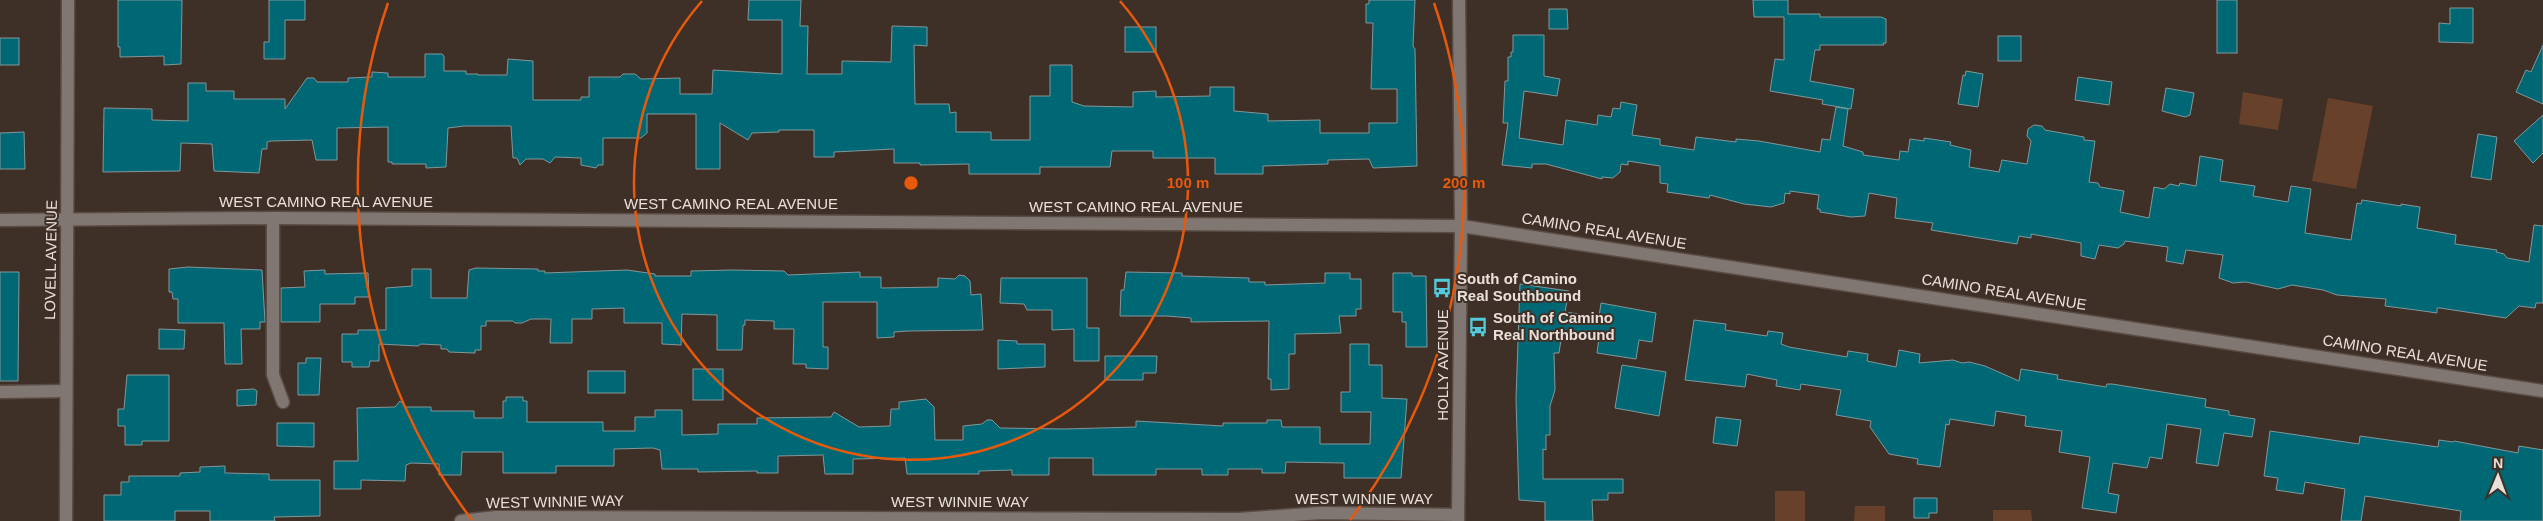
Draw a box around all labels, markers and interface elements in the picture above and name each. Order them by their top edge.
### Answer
centre of rings [902,174,920,192]
text: 100 m [1167,174,1209,191]
text: 200 m [1443,174,1485,191]
street label: WEST CAMINO REAL AVENUE [219,193,433,210]
street label: WEST CAMINO REAL AVENUE [624,195,838,212]
street label: WEST CAMINO REAL AVENUE [1029,198,1243,215]
street label: LOVELL AVENUE [41,200,60,320]
street label: CAMINO REAL AVENUE [1520,209,1688,252]
place label: South of Camino Real Southbound [1457,270,1581,304]
street label: CAMINO REAL AVENUE [1920,270,2088,313]
bus stop icon: South of Camino Real Southbound [1431,277,1453,299]
street label: HOLLY AVENUE [1434,309,1451,421]
place label: South of Camino Real Northbound [1493,309,1615,343]
bus stop icon: South of Camino Real Northbound [1467,316,1489,338]
street label: CAMINO REAL AVENUE [2321,331,2489,374]
north arrow [2473,451,2523,501]
text: N [2493,455,2503,471]
street label: WEST WINNIE WAY [1295,490,1433,507]
street label: WEST WINNIE WAY [486,492,624,511]
street label: WEST WINNIE WAY [891,493,1029,510]

